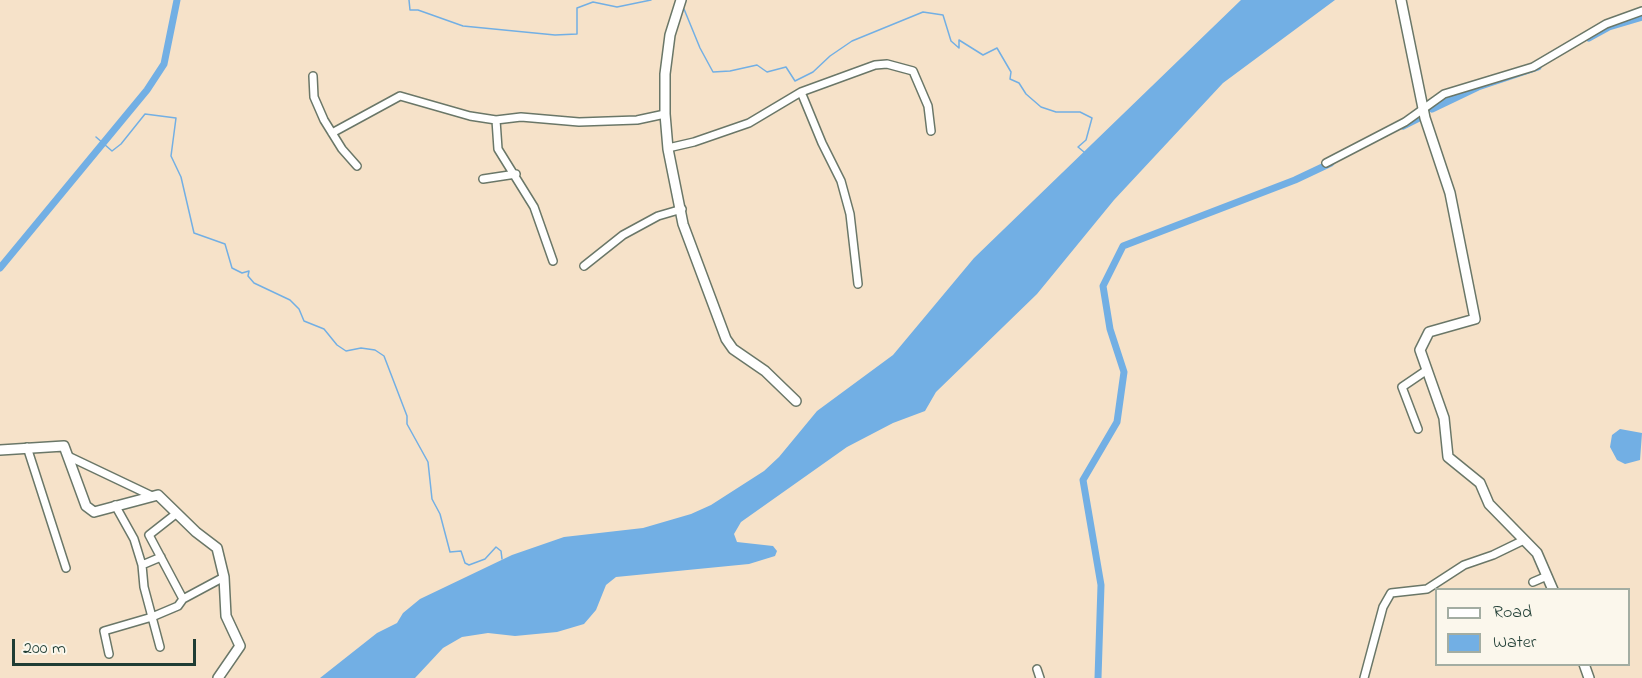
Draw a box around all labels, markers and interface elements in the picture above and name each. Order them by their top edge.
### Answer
legend [1435,588,1630,666]
text: Road [1493,600,1532,626]
scale bar [15,627,200,665]
text: Water [1493,630,1536,656]
text: 200 m [23,636,66,662]

